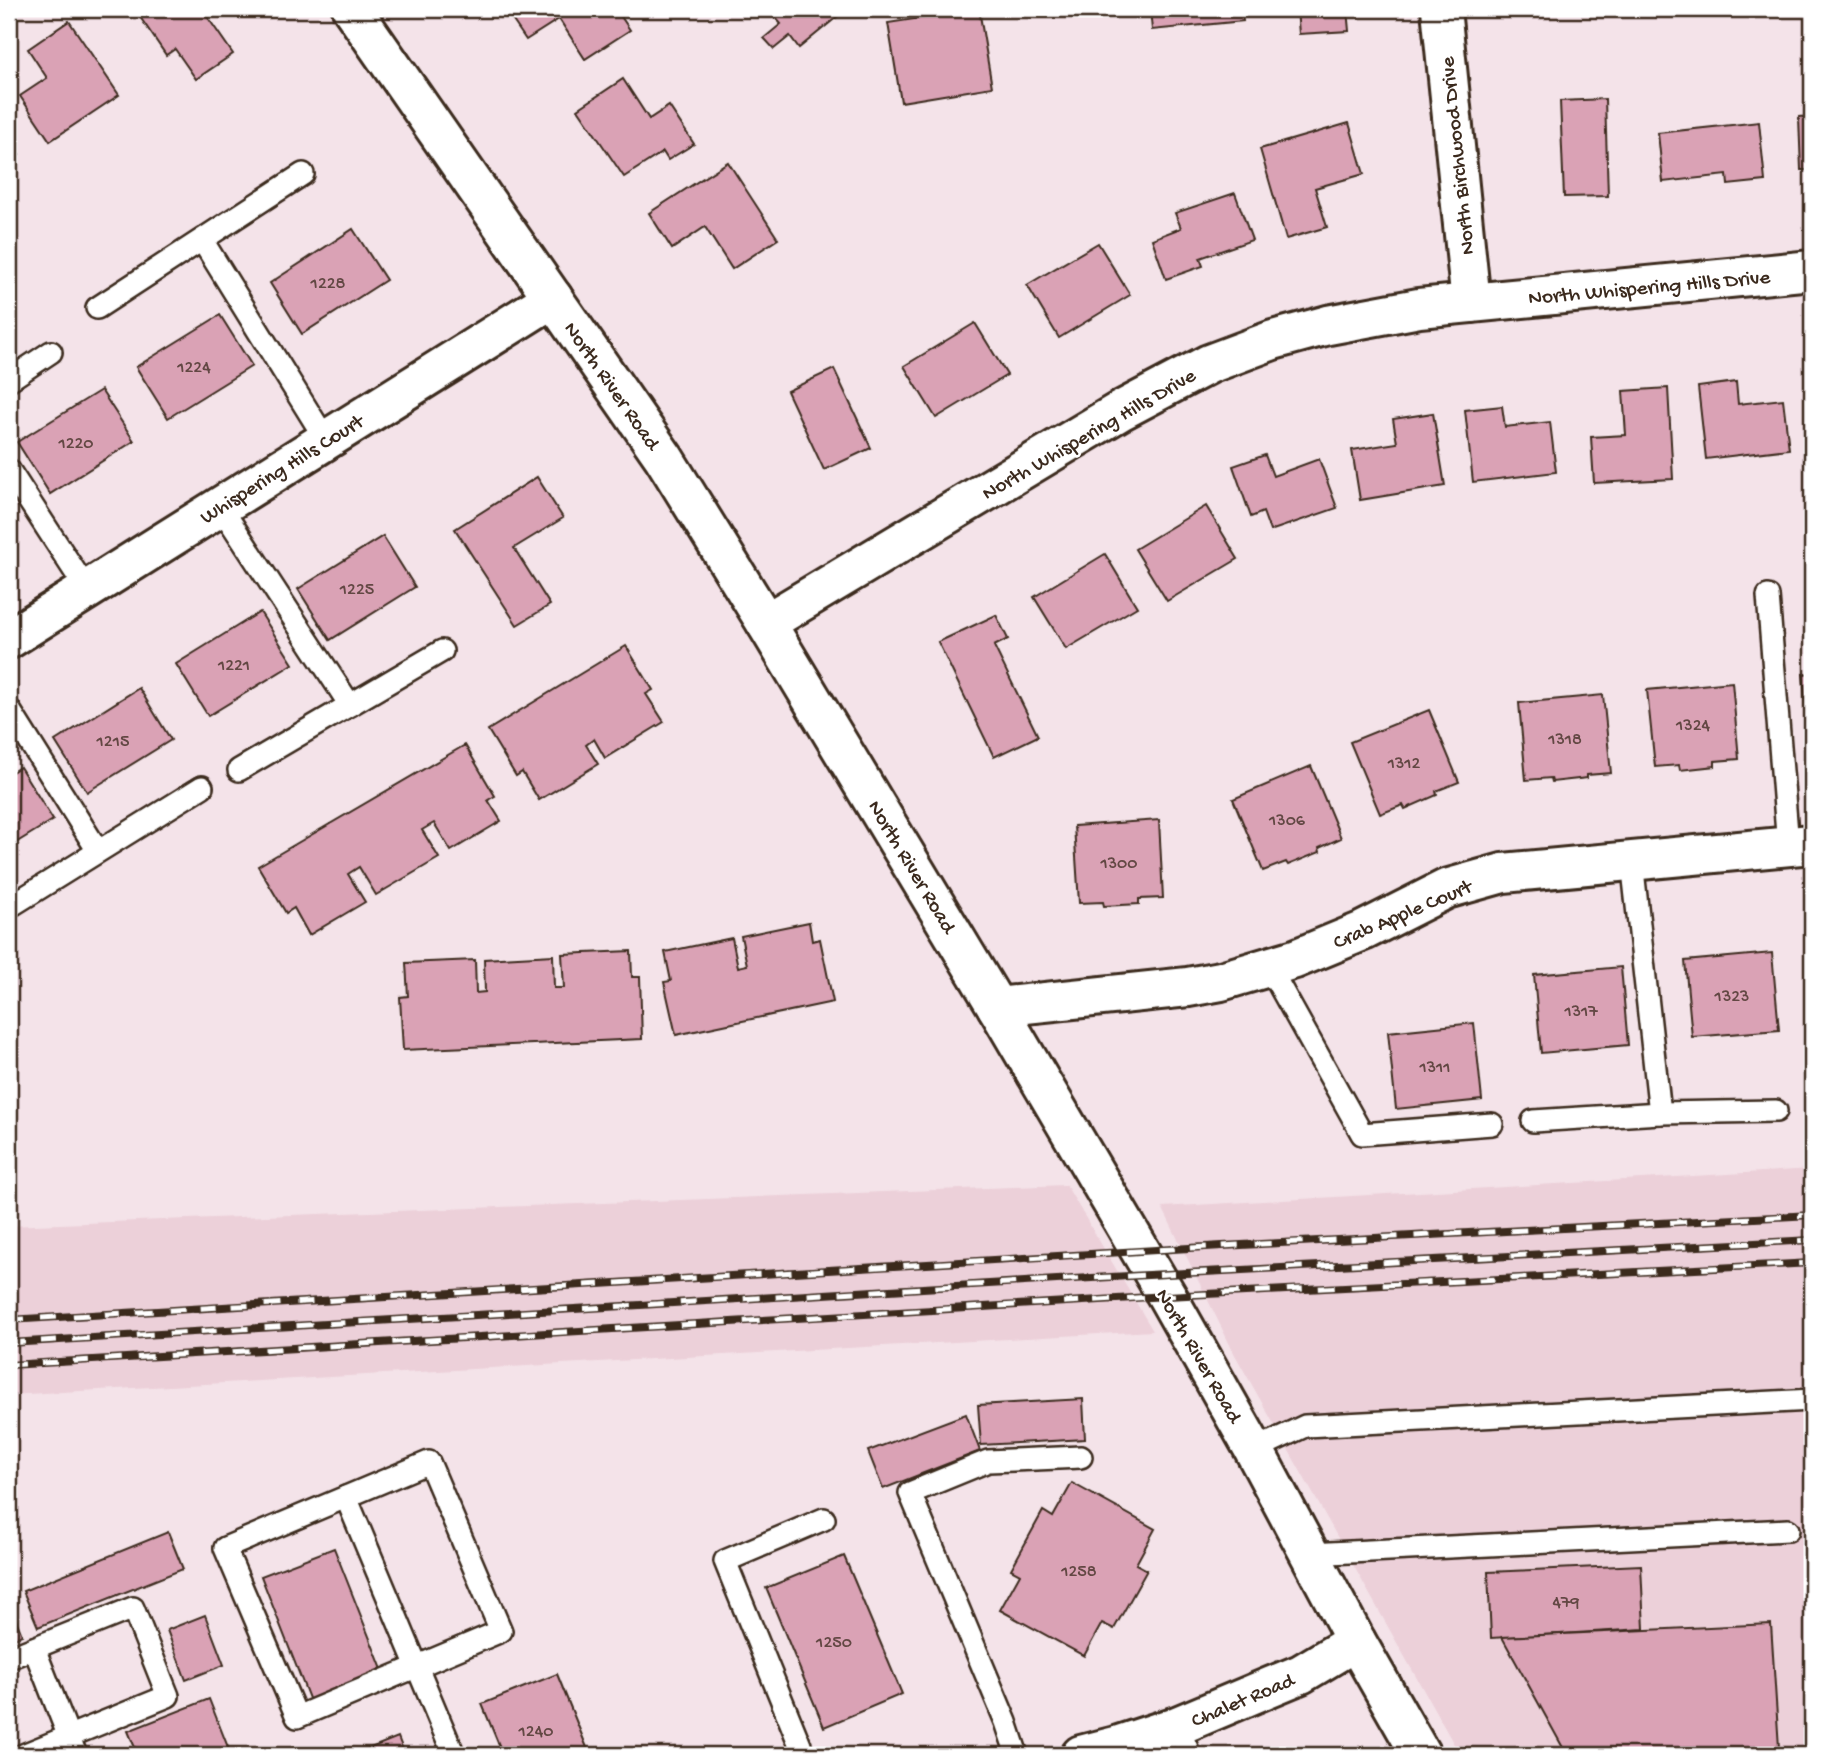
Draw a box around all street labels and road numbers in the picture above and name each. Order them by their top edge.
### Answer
street label: North Birchwood Drive [1437,54,1482,256]
street label: North Whispering Hills Drive [1527,266,1772,313]
street label: North River Road [557,318,665,457]
street label: North Whispering Hills Drive [978,364,1202,508]
street label: Whispering Hills Court [196,409,371,531]
street label: North River Road [860,797,960,940]
street label: Crab Apple Court [1330,875,1479,957]
street label: North River Road [1148,1285,1246,1430]
street label: Chalet Road [1188,1669,1300,1735]

